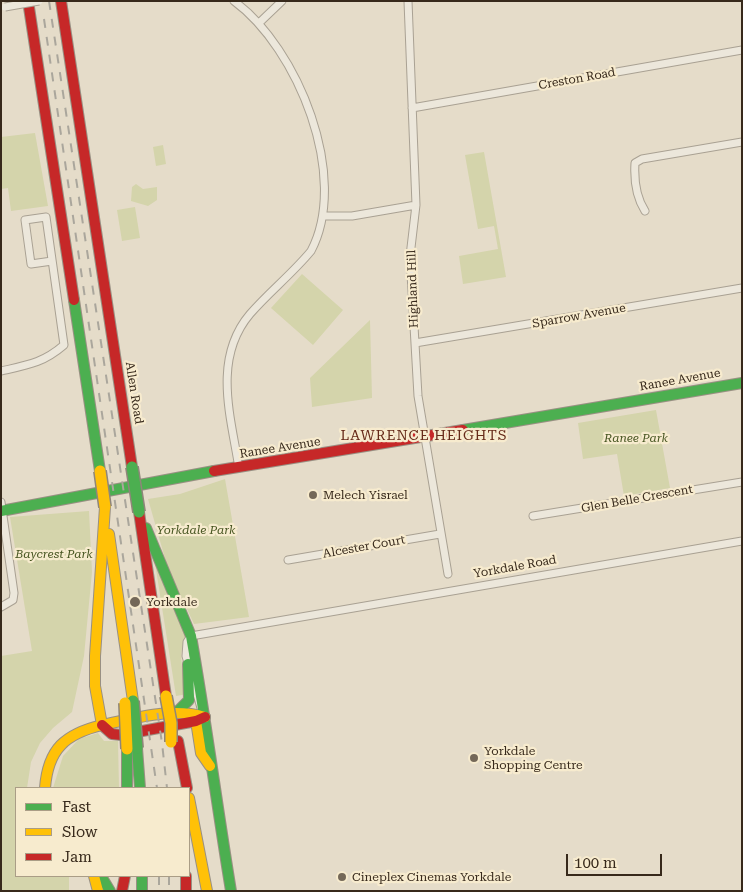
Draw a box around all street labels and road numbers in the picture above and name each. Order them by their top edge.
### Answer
street label: Creston Road [537,65,617,93]
street label: Highland Hill [404,250,422,328]
street label: Sparrow Avenue [531,301,627,331]
street label: Allen Road [122,361,146,425]
street label: Ranee Avenue [638,366,722,394]
street label: Ranee Avenue [238,434,322,462]
street label: Glen Belle Crescent [580,482,694,516]
street label: Alcester Court [322,533,406,561]
street label: Yorkdale Road [472,553,558,581]

